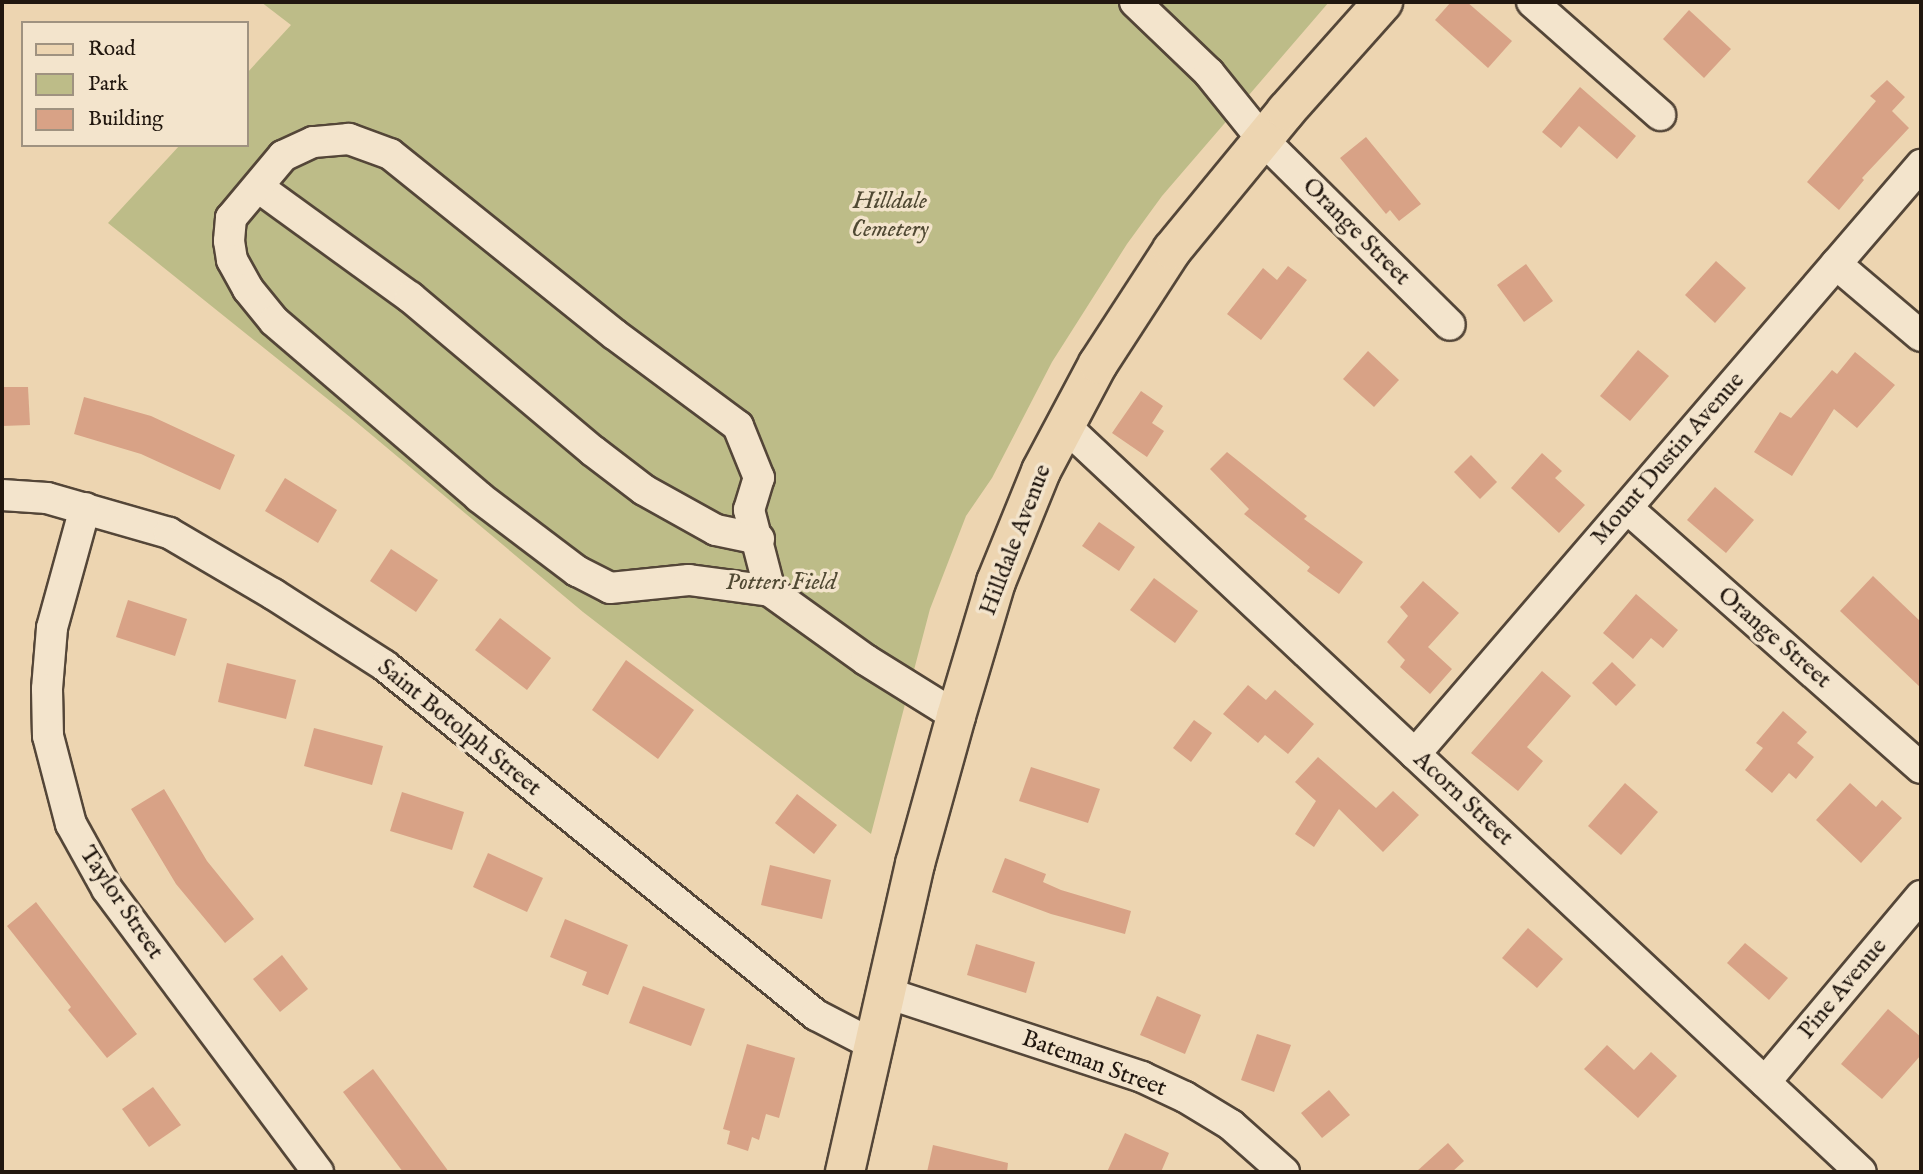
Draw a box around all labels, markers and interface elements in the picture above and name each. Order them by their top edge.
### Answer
legend [21,21,248,147]
text: Road [88,36,135,63]
text: Park [88,71,128,98]
text: Building [88,106,163,133]
street label: Orange Street [1296,172,1416,292]
park label: Hilldale Cemetery [851,188,929,244]
street label: Mount Dustin Avenue [1585,367,1751,551]
street label: Hilldale Avenue [974,460,1058,620]
park label: Potters Field [726,569,836,597]
street label: Orange Street [1711,581,1837,695]
street label: Saint Botolph Street [371,653,547,803]
street label: Acorn Street [1407,746,1519,852]
street label: Taylor Street [73,841,169,965]
street label: Pine Avenue [1793,933,1893,1045]
street label: Bateman Street [1018,1024,1170,1104]

